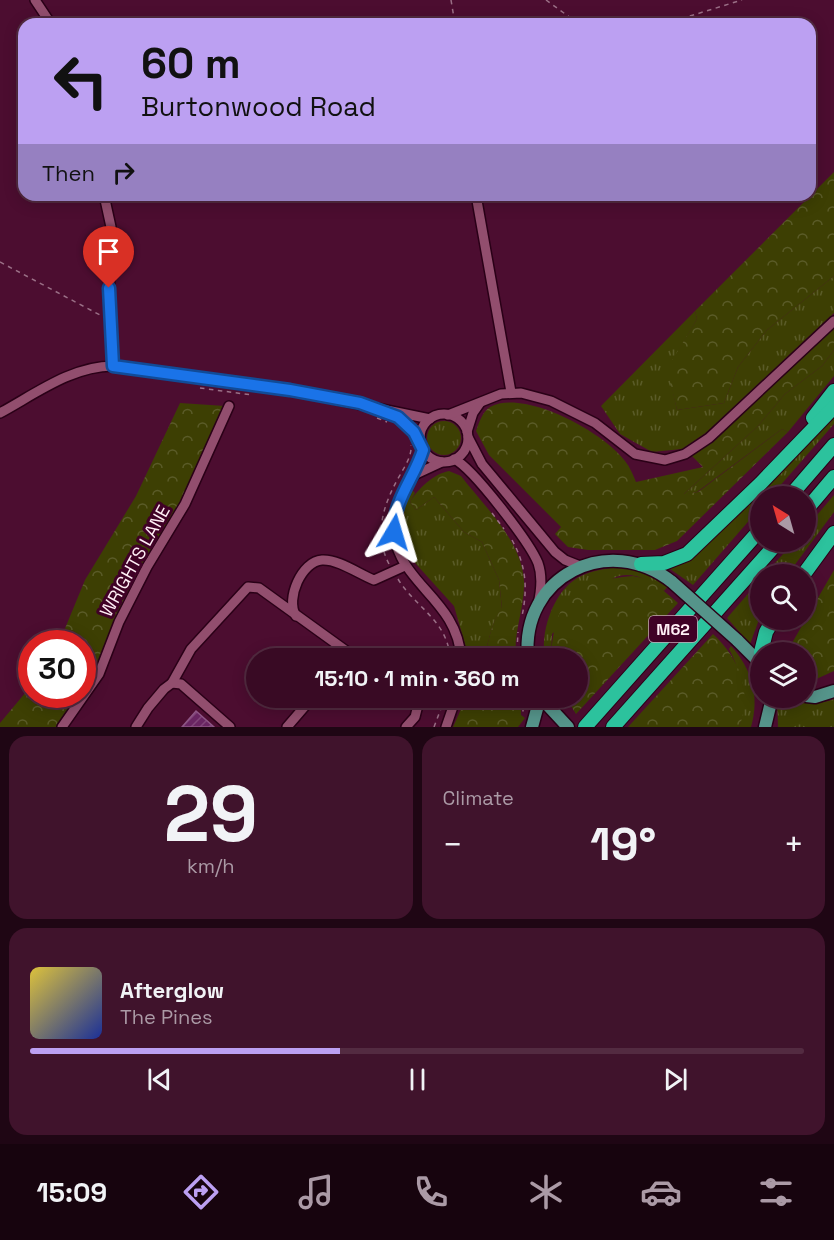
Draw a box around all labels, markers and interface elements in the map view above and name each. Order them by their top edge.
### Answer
text: 60 m [141,37,241,90]
icon: left [42,42,120,120]
text: Burtonwood Road [141,89,376,124]
icon: right [107,156,140,189]
text: Then [42,159,95,187]
pin [83,226,134,288]
icon: arrive [92,235,125,268]
north arrow [750,486,816,552]
map controls [750,486,816,708]
position arrow [362,500,426,564]
street label: WRIGHTS LANE [94,501,175,621]
button: search [750,564,816,630]
road number: M62 [649,616,697,642]
speed limit sign: 30 [18,630,96,708]
button: layers [750,642,816,708]
text: 15:10 · 1 min · 360 m [314,664,520,692]
text: 29 [164,764,258,864]
text: Climate [443,785,514,811]
text: 19° [590,816,656,873]
text: − [443,824,463,866]
text: + [784,824,804,866]
text: km/h [187,853,235,879]
text: Afterglow [120,976,224,1004]
text: The Pines [120,1004,213,1030]
icon: previous [143,1063,176,1096]
icon: pause [401,1063,434,1096]
icon: next [659,1063,692,1096]
icon: directions [180,1171,222,1213]
icon: music [295,1171,337,1213]
icon: phone [410,1171,452,1213]
icon: climate [525,1171,567,1213]
icon: car [640,1171,682,1213]
icon: filters [755,1171,797,1213]
text: 15:09 [37,1175,107,1210]

